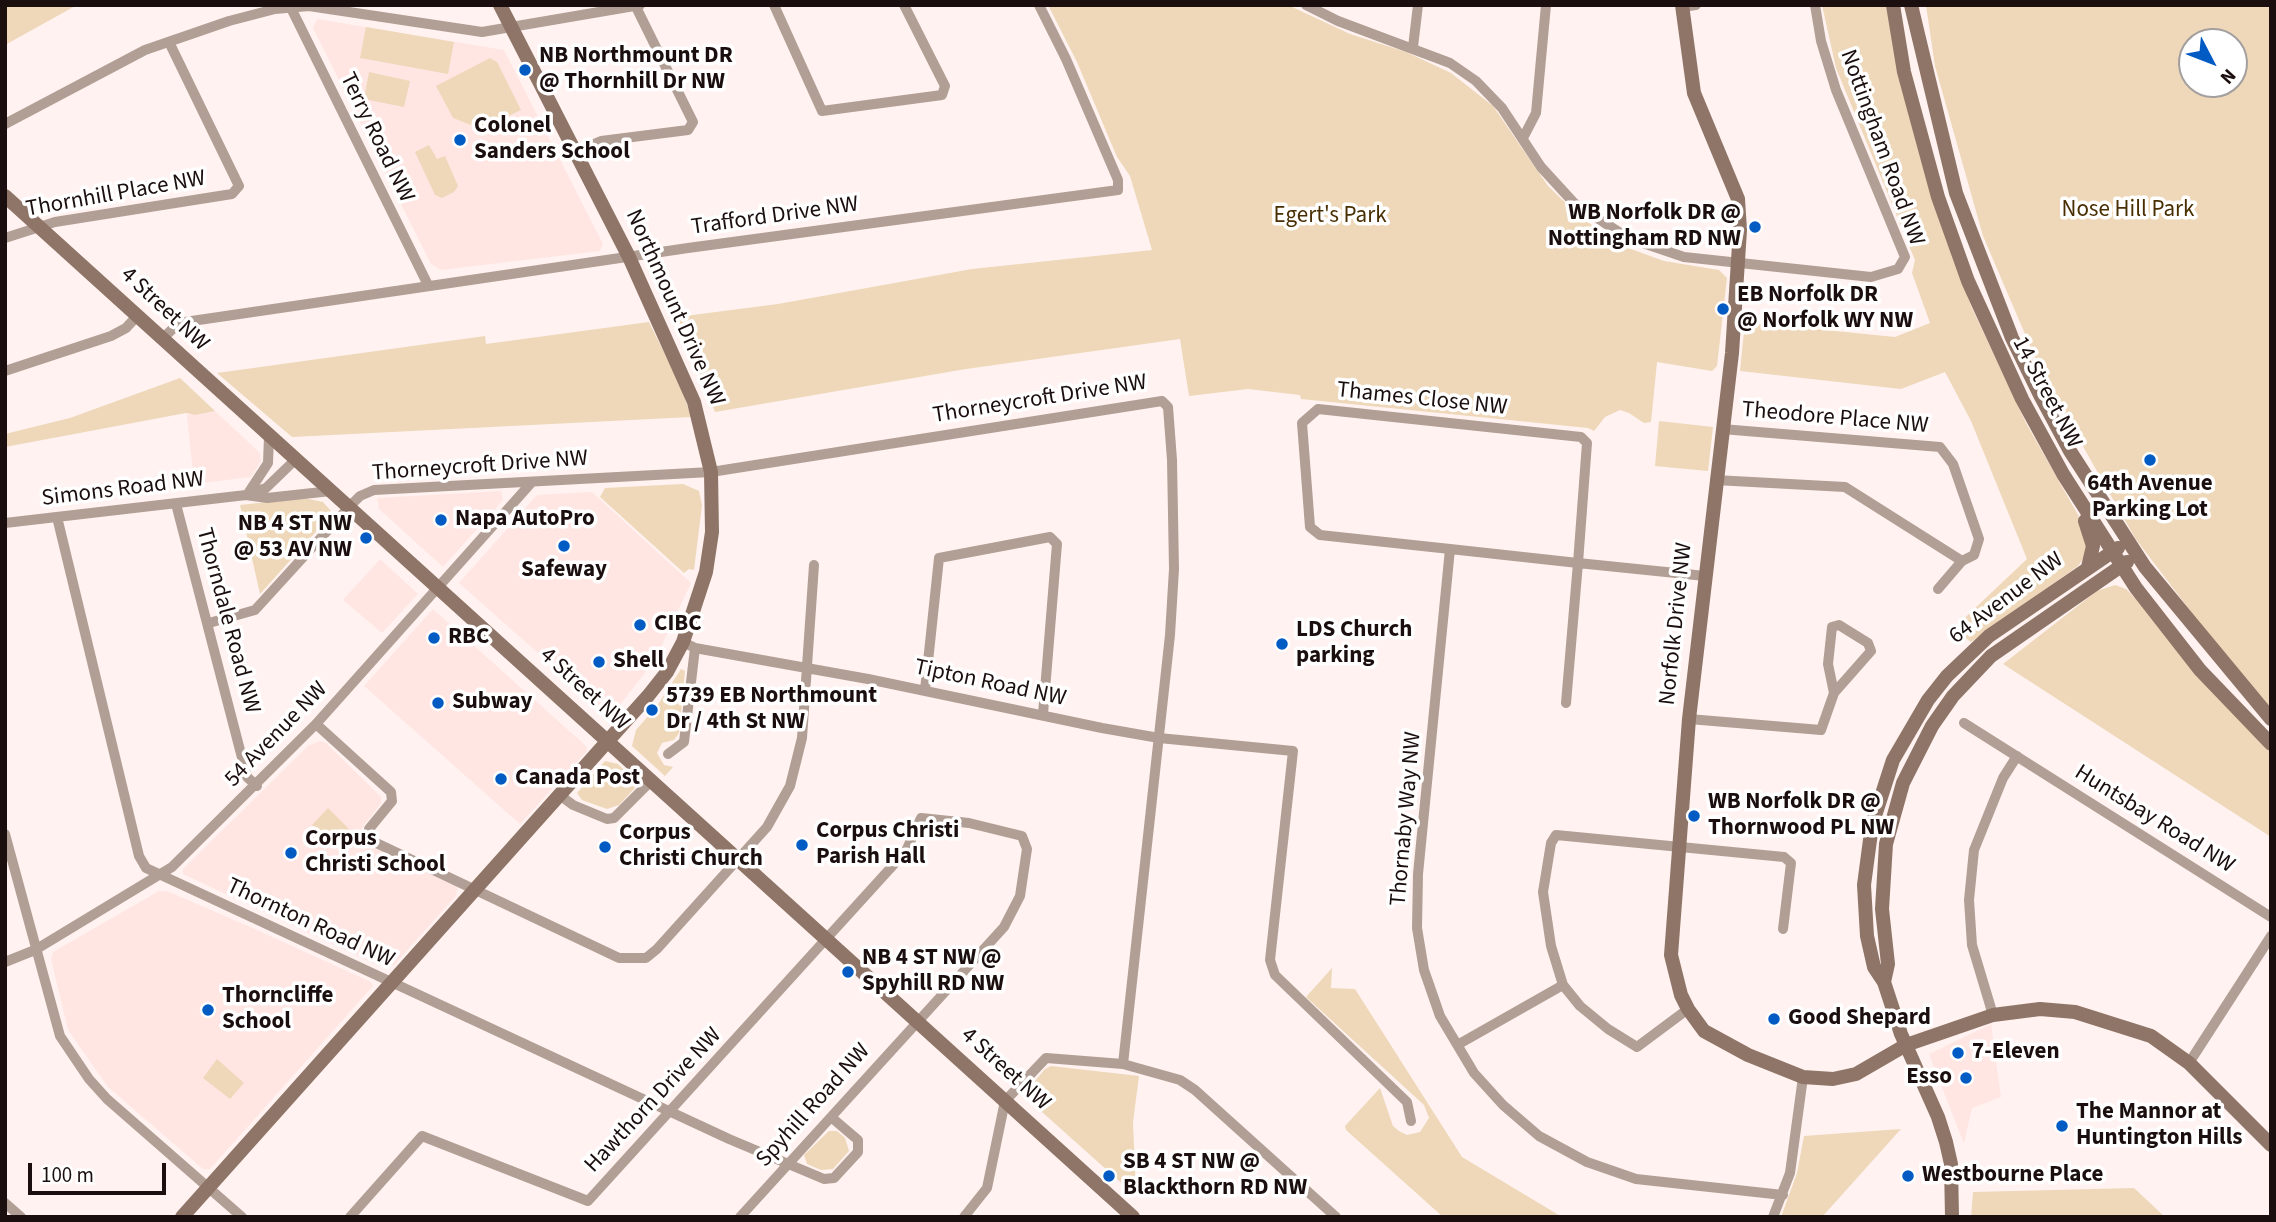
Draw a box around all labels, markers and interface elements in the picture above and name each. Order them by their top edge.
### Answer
north arrow [2178,28,2248,98]
place label: NB Northmount DR @ Thornhill Dr NW [539,43,733,97]
street label: Nottingham Road NW [1833,46,1929,250]
marker: NB Northmount DR @ Thornhill Dr NW [517,62,533,78]
text: N [2213,62,2242,90]
street label: Terry Road NW [333,69,419,207]
place label: Colonel Sanders School [474,113,630,167]
marker: Colonel Sanders School [452,132,468,148]
street label: Thornhill Place NW [24,166,208,224]
street label: Trafford Drive NW [690,192,860,242]
park label: Nose Hill Park [2062,197,2194,225]
place label: WB Norfolk DR @ Nottingham RD NW [1548,200,1741,254]
park label: Egert's Park [1273,203,1387,231]
street label: Northmount Drive NW [618,206,730,410]
marker: WB Norfolk DR @ Nottingham RD NW [1747,219,1763,235]
street label: 4 Street NW [114,262,214,358]
place label: EB Norfolk DR @ Norfolk WY NW [1737,282,1913,336]
marker: EB Norfolk DR @ Norfolk WY NW [1715,301,1731,317]
street label: 14 Street NW [2005,332,2087,454]
street label: Thorneycroft Drive NW [931,369,1149,431]
street label: Thames Close NW [1335,377,1509,423]
street label: Theodore Place NW [1741,397,1929,441]
street label: Thorneycroft Drive NW [371,446,589,488]
marker: 64th Avenue Parking Lot [2142,452,2158,468]
street label: Simons Road NW [40,466,206,514]
place label: 64th Avenue Parking Lot [2087,471,2213,525]
place label: Napa AutoPro [455,506,595,534]
place label: NB 4 ST NW @ 53 AV NW [234,511,352,565]
marker: Napa AutoPro [433,512,449,528]
street label: Thorndale Road NW [189,525,265,717]
marker: NB 4 ST NW @ 53 AV NW [358,530,374,546]
marker: Safeway [556,538,572,554]
street label: Norfolk Drive NW [1655,541,1699,707]
street label: 64 Avenue NW [1944,547,2070,651]
place label: Safeway [521,557,607,585]
place label: CIBC [654,611,702,639]
marker: CIBC [632,617,648,633]
place label: LDS Church parking [1296,617,1412,671]
place label: RBC [448,624,489,652]
marker: RBC [426,630,442,646]
marker: LDS Church parking [1274,636,1290,652]
street label: 4 Street NW [533,643,635,737]
place label: Shell [613,648,664,676]
marker: Shell [591,654,607,670]
street label: Tipton Road NW [912,654,1068,714]
street label: 54 Avenue NW [220,677,334,793]
place label: 5739 EB Northmount Dr / 4th St NW [666,683,877,737]
place label: Subway [452,689,533,717]
marker: Subway [430,695,446,711]
marker: 5739 EB Northmount Dr / 4th St NW [644,702,660,718]
street label: Thornaby Way NW [1386,731,1428,907]
street label: Huntsbay Road NW [2069,760,2239,880]
place label: Canada Post [515,765,640,793]
marker: Canada Post [493,771,509,787]
place label: WB Norfolk DR @ Thornwood PL NW [1708,789,1894,843]
marker: WB Norfolk DR @ Thornwood PL NW [1686,808,1702,824]
place label: Corpus Christi Parish Hall [816,818,959,872]
place label: Corpus Christi Church [619,820,763,874]
place label: Corpus Christi School [305,826,445,880]
marker: Corpus Christi Parish Hall [794,837,810,853]
marker: Corpus Christi Church [597,839,613,855]
marker: Corpus Christi School [283,845,299,861]
street label: Thornton Road NW [222,873,398,975]
place label: NB 4 ST NW @ Spyhill RD NW [862,945,1004,999]
marker: NB 4 ST NW @ Spyhill RD NW [840,964,856,980]
place label: Thorncliffe School [222,983,333,1037]
marker: Thorncliffe School [200,1002,216,1018]
place label: Good Shepard [1788,1005,1931,1033]
marker: Good Shepard [1766,1011,1782,1027]
street label: Hawthorn Drive NW [580,1023,728,1179]
street label: 4 Street NW [954,1023,1056,1117]
street label: Spyhill Road NW [751,1038,877,1174]
place label: 7-Eleven [1972,1039,2060,1067]
marker: 7-Eleven [1950,1045,1966,1061]
place label: Esso [1906,1064,1952,1092]
marker: Esso [1958,1070,1974,1086]
place label: The Mannor at Huntington Hills [2076,1099,2242,1153]
marker: The Mannor at Huntington Hills [2054,1118,2070,1134]
scale bar [32,1148,170,1192]
place label: SB 4 ST NW @ Blackthorn RD NW [1123,1149,1307,1203]
text: 100 m [41,1160,94,1190]
place label: Westbourne Place [1922,1162,2103,1190]
marker: SB 4 ST NW @ Blackthorn RD NW [1101,1168,1117,1184]
marker: Westbourne Place [1900,1168,1916,1184]

